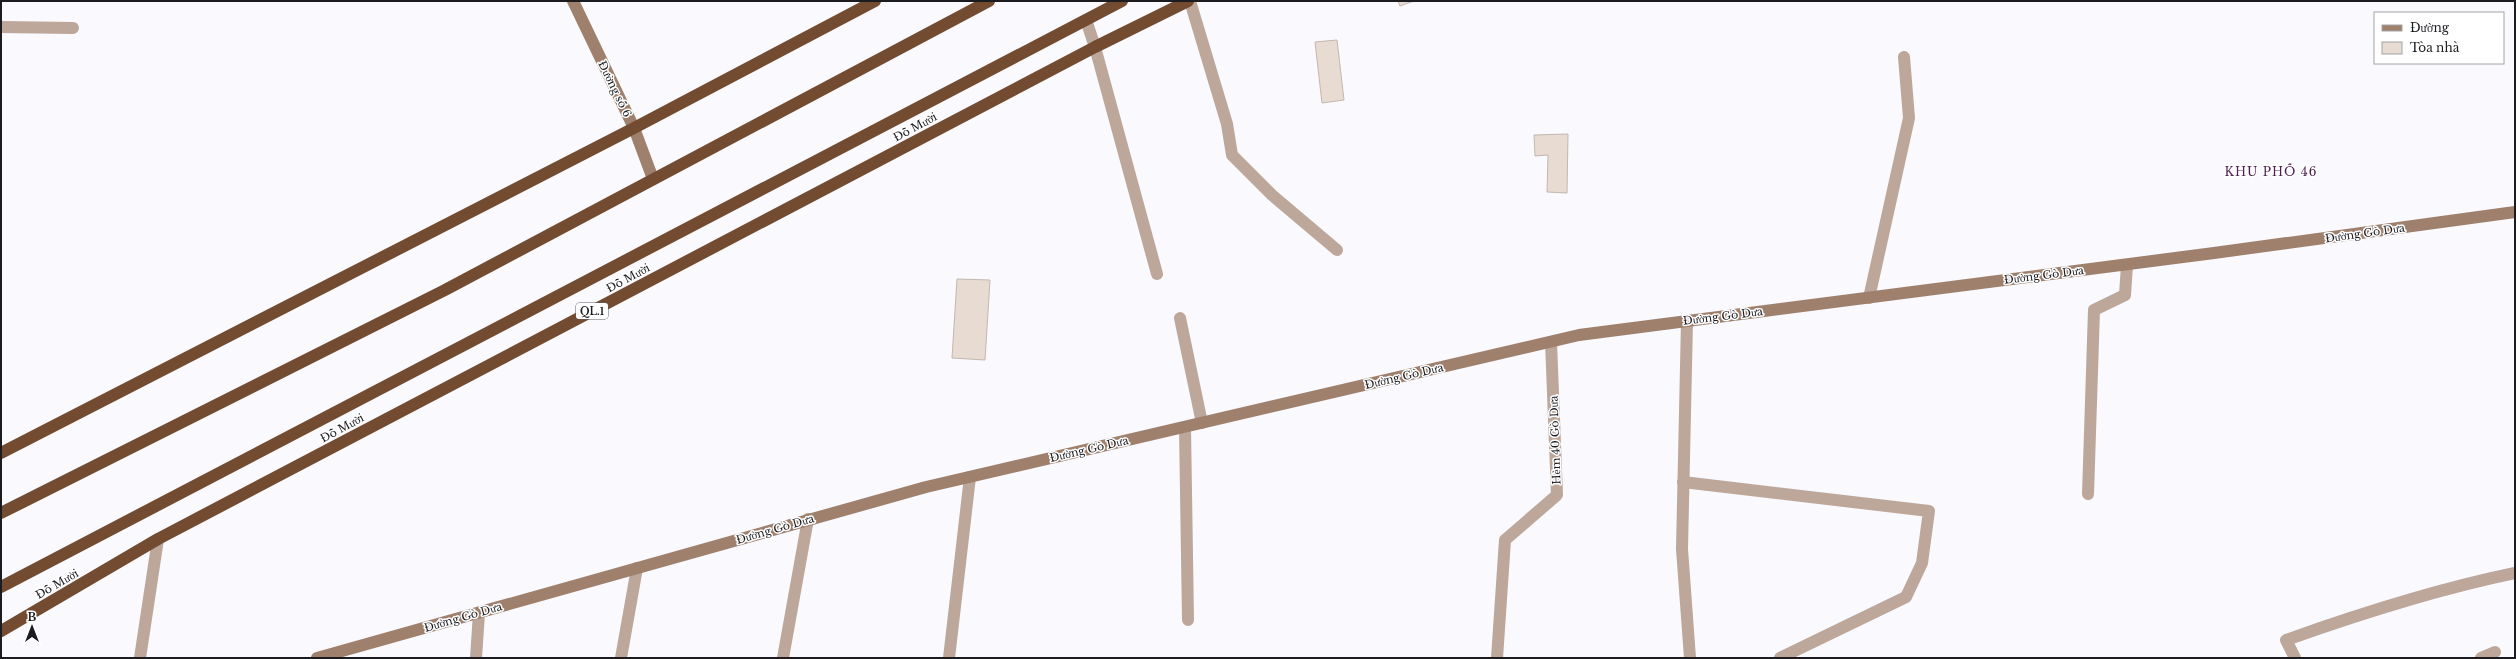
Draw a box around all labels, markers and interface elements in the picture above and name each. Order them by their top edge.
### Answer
legend [2374,12,2504,64]
text: Đường [2410,20,2450,35]
text: Tòa nhà [2410,40,2460,55]
street label: Đường số 6 [595,58,635,120]
street label: Đỗ Mười [891,110,940,144]
district label: KHU PHỐ 46 [2225,163,2317,179]
street label: Đường Gò Dưa [2324,220,2407,246]
street label: Đỗ Mười [604,261,653,295]
street label: Đường Gò Dưa [2003,263,2086,287]
road number: QL.1 [576,303,608,319]
street label: Đường Gò Dưa [1682,304,1765,328]
street label: Đường Gò Dưa [1363,360,1446,392]
street label: Hẻm 40 Gò Dưa [1546,394,1564,485]
street label: Đỗ Mười [318,411,367,445]
street label: Đường Gò Dưa [1048,433,1131,465]
street label: Đường Gò Dưa [734,511,816,547]
street label: Đỗ Mười [33,566,81,602]
street label: Đường Gò Dưa [422,599,504,635]
north arrow [12,607,52,647]
text: B [28,610,37,624]

